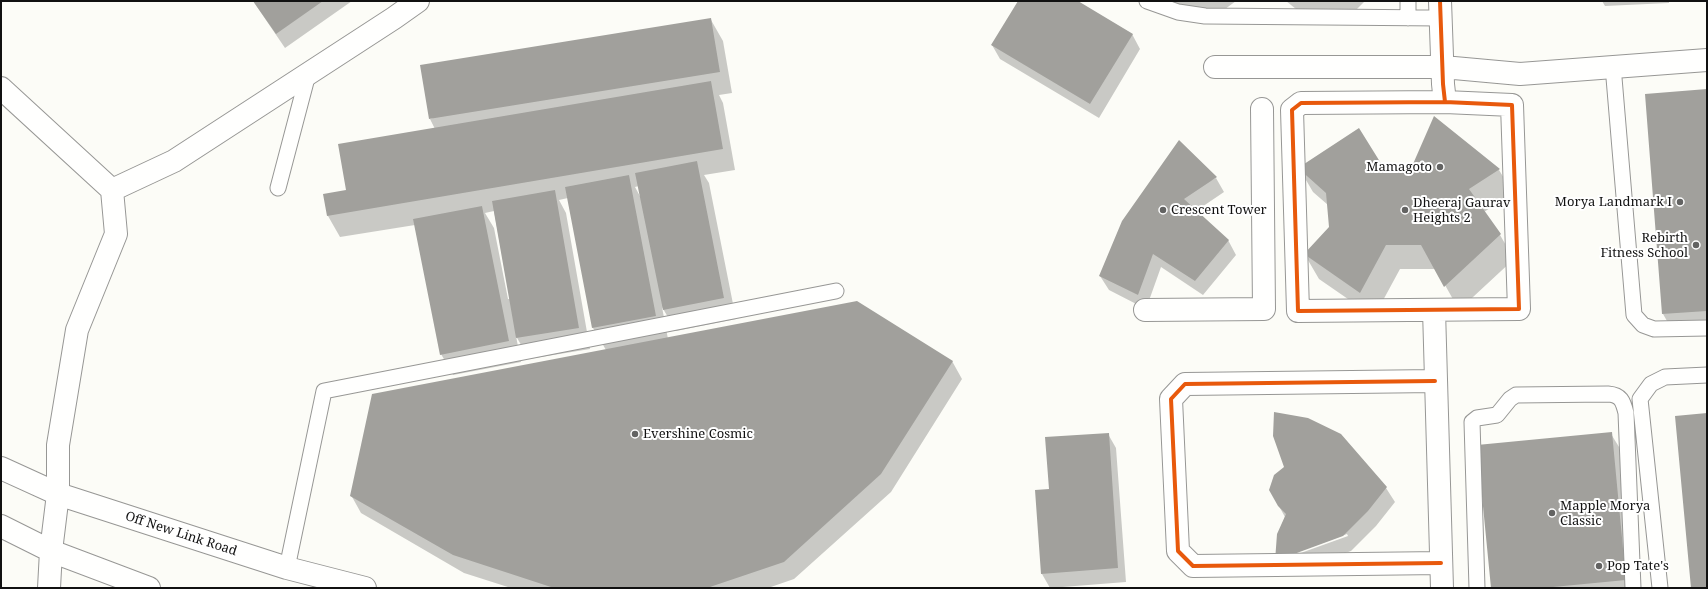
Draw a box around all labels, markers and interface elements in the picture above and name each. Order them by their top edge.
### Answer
place label: Mamagoto [1366,159,1432,175]
marker: Mamagoto [1435,162,1445,172]
place label: Morya Landmark I [1555,194,1672,210]
place label: Dheeraj Gaurav Heights 2 [1413,195,1511,226]
marker: Morya Landmark I [1675,197,1685,207]
place label: Crescent Tower [1171,202,1267,218]
marker: Crescent Tower [1158,205,1168,215]
marker: Dheeraj Gaurav Heights 2 [1400,205,1410,215]
place label: Rebirth Fitness School [1600,230,1688,261]
marker: Rebirth Fitness School [1691,240,1701,250]
place label: Evershine Cosmic [643,426,753,442]
marker: Evershine Cosmic [630,429,640,439]
place label: Mapple Morya Classic [1560,498,1650,529]
marker: Mapple Morya Classic [1547,508,1557,518]
street label: Off New Link Road [123,509,239,559]
place label: Pop Tate's [1607,558,1669,574]
marker: Pop Tate's [1594,561,1604,571]

